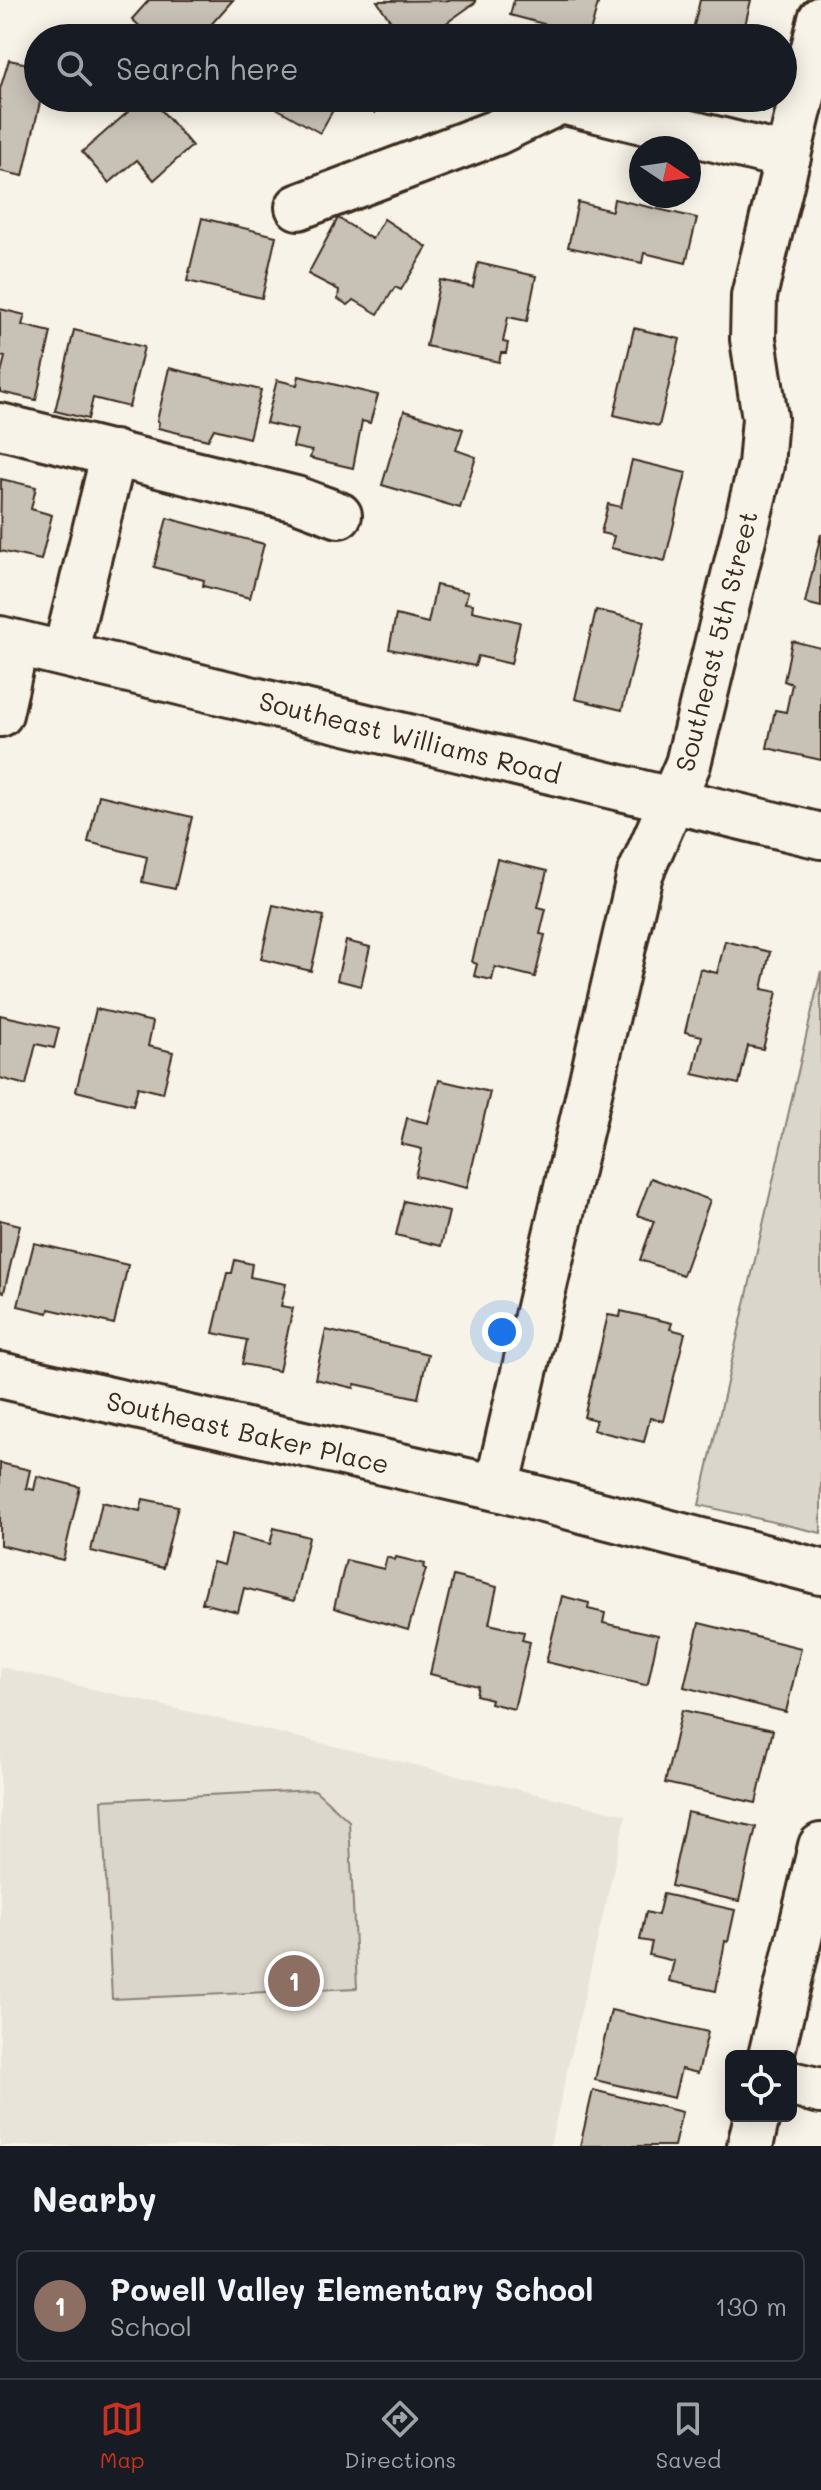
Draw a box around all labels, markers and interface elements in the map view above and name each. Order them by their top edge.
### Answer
search box [24,24,797,112]
icon: search [52,46,96,90]
text: Search here [116,48,299,88]
north arrow [629,136,701,208]
street label: Southeast 5th Street [667,507,765,775]
street label: Southeast Williams Road [256,683,564,791]
your location [482,1312,522,1352]
street label: Southeast Baker Place [104,1383,392,1481]
pin: 1 [268,1951,320,2011]
map controls [725,2050,797,2122]
button: locate [725,2050,797,2122]
text: Nearby [32,2176,157,2221]
text: Powell Valley Elementary School [110,2269,593,2309]
text: 1 [54,2289,66,2323]
text: 130 m [715,2289,787,2323]
text: School [110,2309,192,2343]
tab: Map [100,2397,145,2474]
tab: Directions [344,2397,456,2474]
tab: Saved [656,2397,721,2474]

